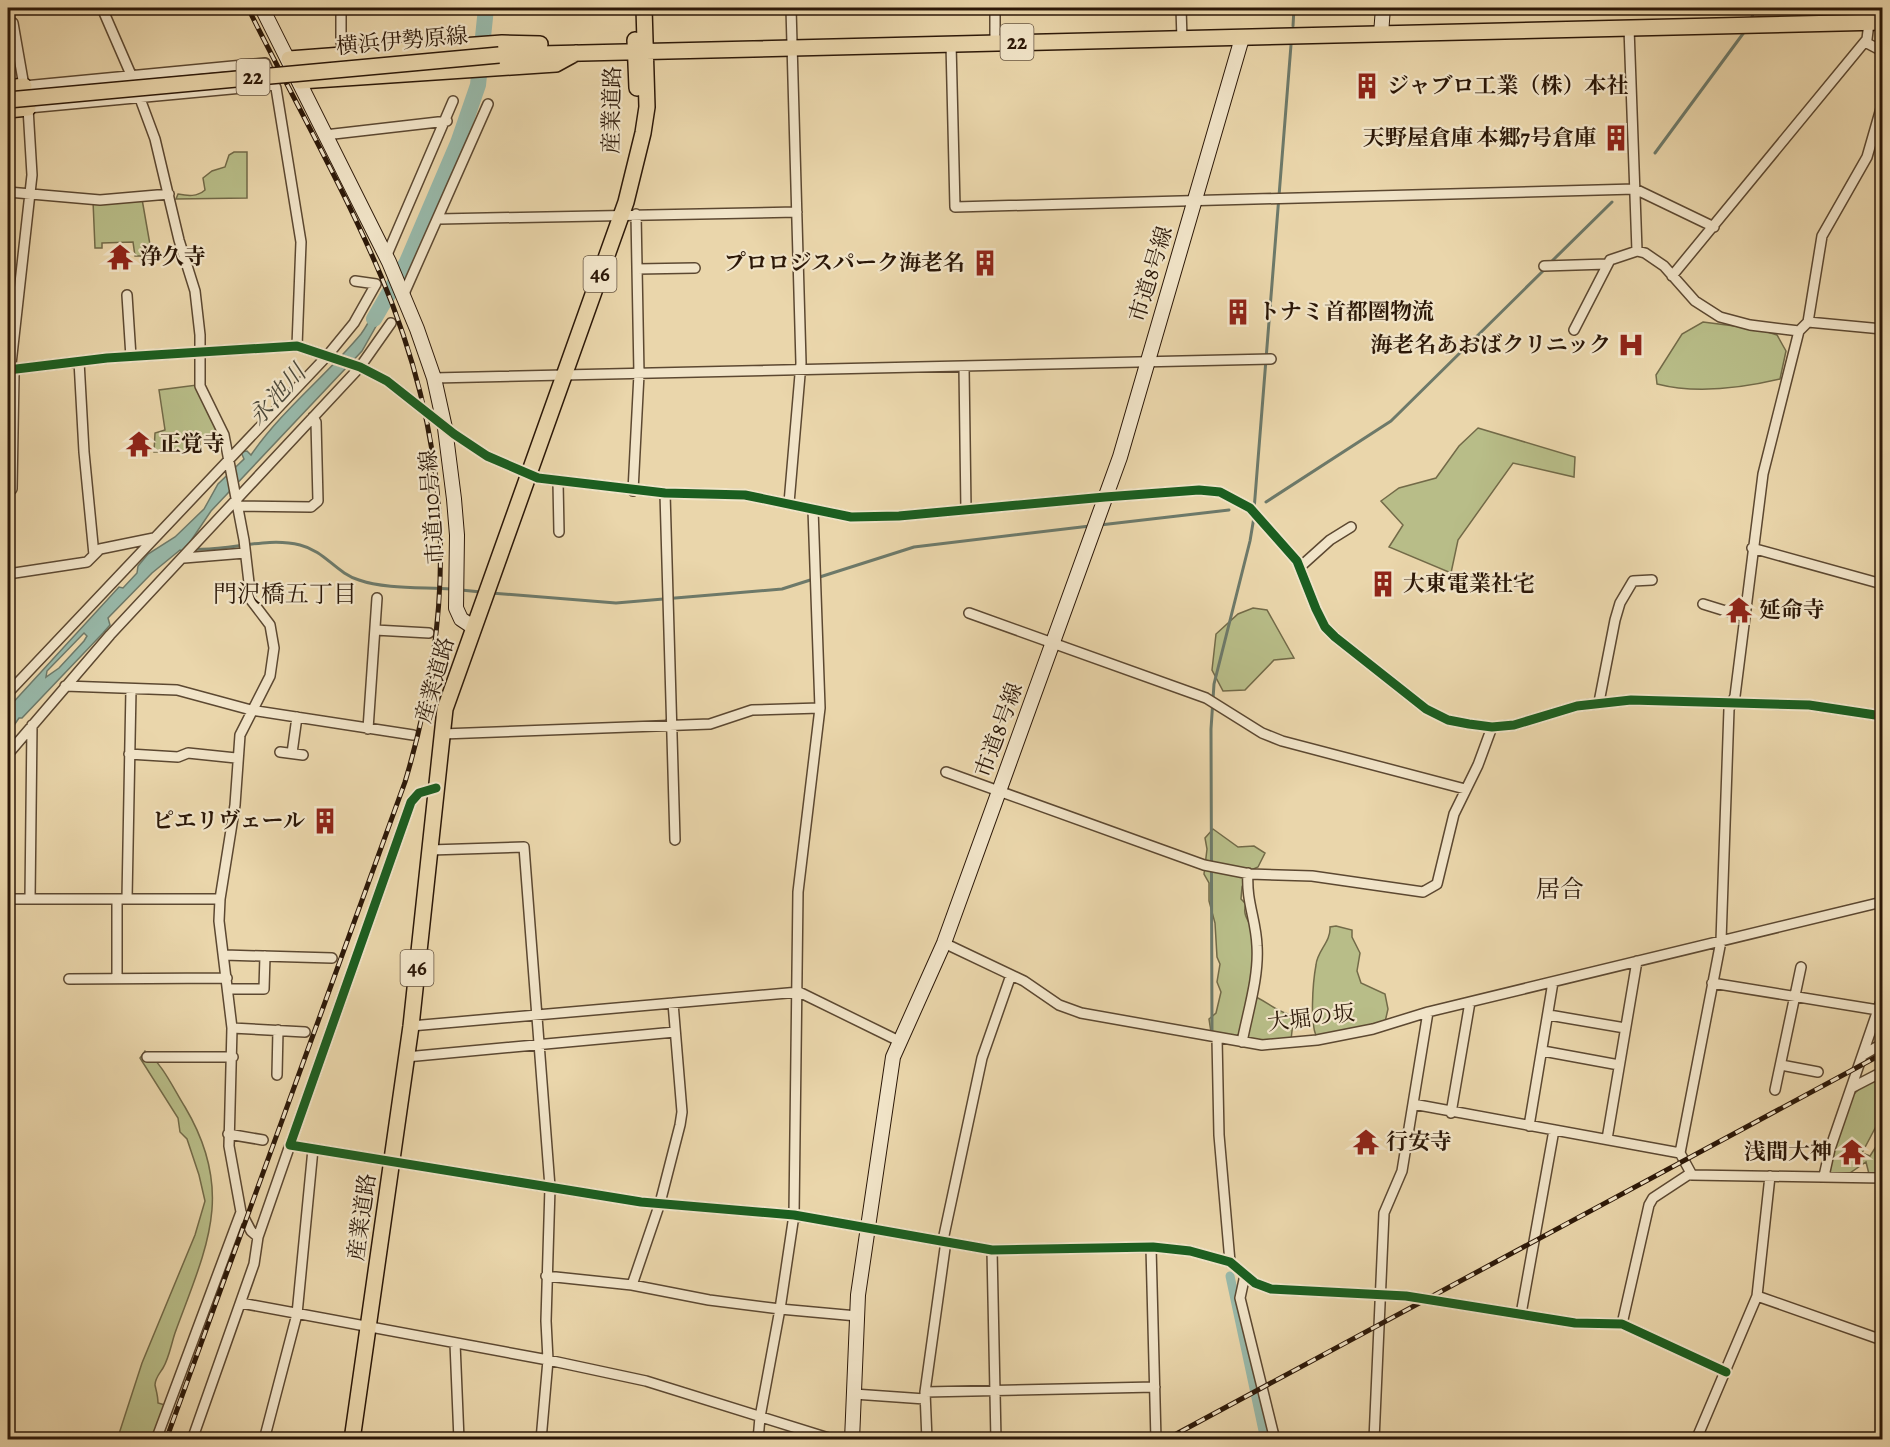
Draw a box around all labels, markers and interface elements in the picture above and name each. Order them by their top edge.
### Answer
street label: 横浜伊勢原線 [335,20,469,62]
road number: 22 [1000,24,1034,60]
road number: 22 [236,59,270,95]
street label: 産業道路 [596,66,628,154]
building icon: ジャブロ工業（株）本社 [1352,71,1382,101]
place label: ジャブロ工業（株）本社 [1387,71,1629,101]
place label: 天野屋倉庫 本郷7号倉庫 [1363,123,1596,153]
building icon: 天野屋倉庫 本郷7号倉庫 [1601,123,1631,153]
street label: 市道8号線 [1122,222,1180,326]
temple icon: 浄久寺 [105,242,135,272]
place label: 浄久寺 [140,242,206,272]
place label: プロロジスパーク海老名 [724,248,965,278]
building icon: プロロジスパーク海老名 [970,248,1000,278]
road number: 46 [584,256,616,292]
building icon: トナミ首都圏物流 [1223,297,1253,327]
place label: トナミ首都圏物流 [1258,297,1434,327]
place label: 海老名あおばクリニック [1370,330,1611,360]
hospital icon: 海老名あおばクリニック [1616,330,1646,360]
water label: 永池川 [241,355,315,432]
temple icon: 正覚寺 [124,429,154,459]
place label: 正覚寺 [159,429,225,459]
street label: 市道110号線 [413,449,451,565]
building icon: 大東電業社宅 [1368,569,1398,599]
place label: 大東電業社宅 [1403,569,1535,599]
district label: 門沢橋五丁目 [213,578,357,610]
temple icon: 延命寺 [1724,595,1754,625]
place label: 延命寺 [1759,595,1825,625]
street label: 産業道路 [408,634,462,726]
street label: 市道8号線 [968,679,1030,781]
place label: ピエリヴェール [152,806,305,836]
building icon: ピエリヴェール [310,806,340,836]
district label: 居合 [1536,873,1584,905]
road number: 46 [400,950,434,986]
street label: 大堀の坂 [1265,998,1357,1038]
temple icon: 行安寺 [1351,1127,1381,1157]
place label: 行安寺 [1386,1127,1452,1157]
place label: 浅間大神 [1744,1137,1832,1167]
temple icon: 浅間大神 [1837,1137,1867,1167]
street label: 産業道路 [341,1171,383,1263]

